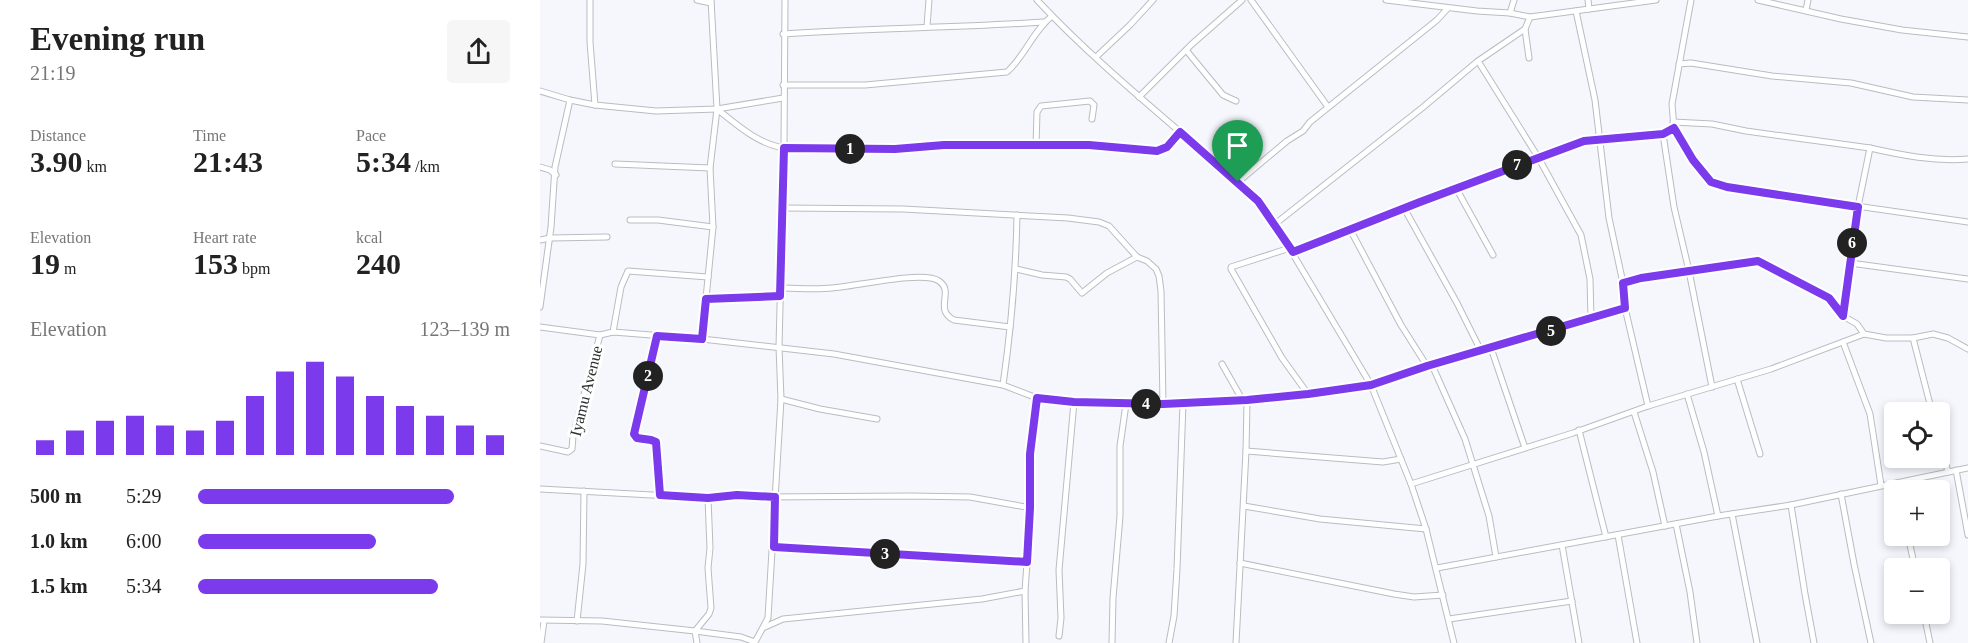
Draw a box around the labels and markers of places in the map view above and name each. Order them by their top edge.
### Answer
pin [1212,120,1263,182]
pin: 1 [835,134,865,164]
pin: 7 [1502,150,1532,180]
pin: 6 [1837,228,1867,258]
pin: 5 [1536,316,1566,346]
pin: 2 [633,361,663,391]
pin: 4 [1131,389,1161,419]
pin: 3 [870,539,900,569]

